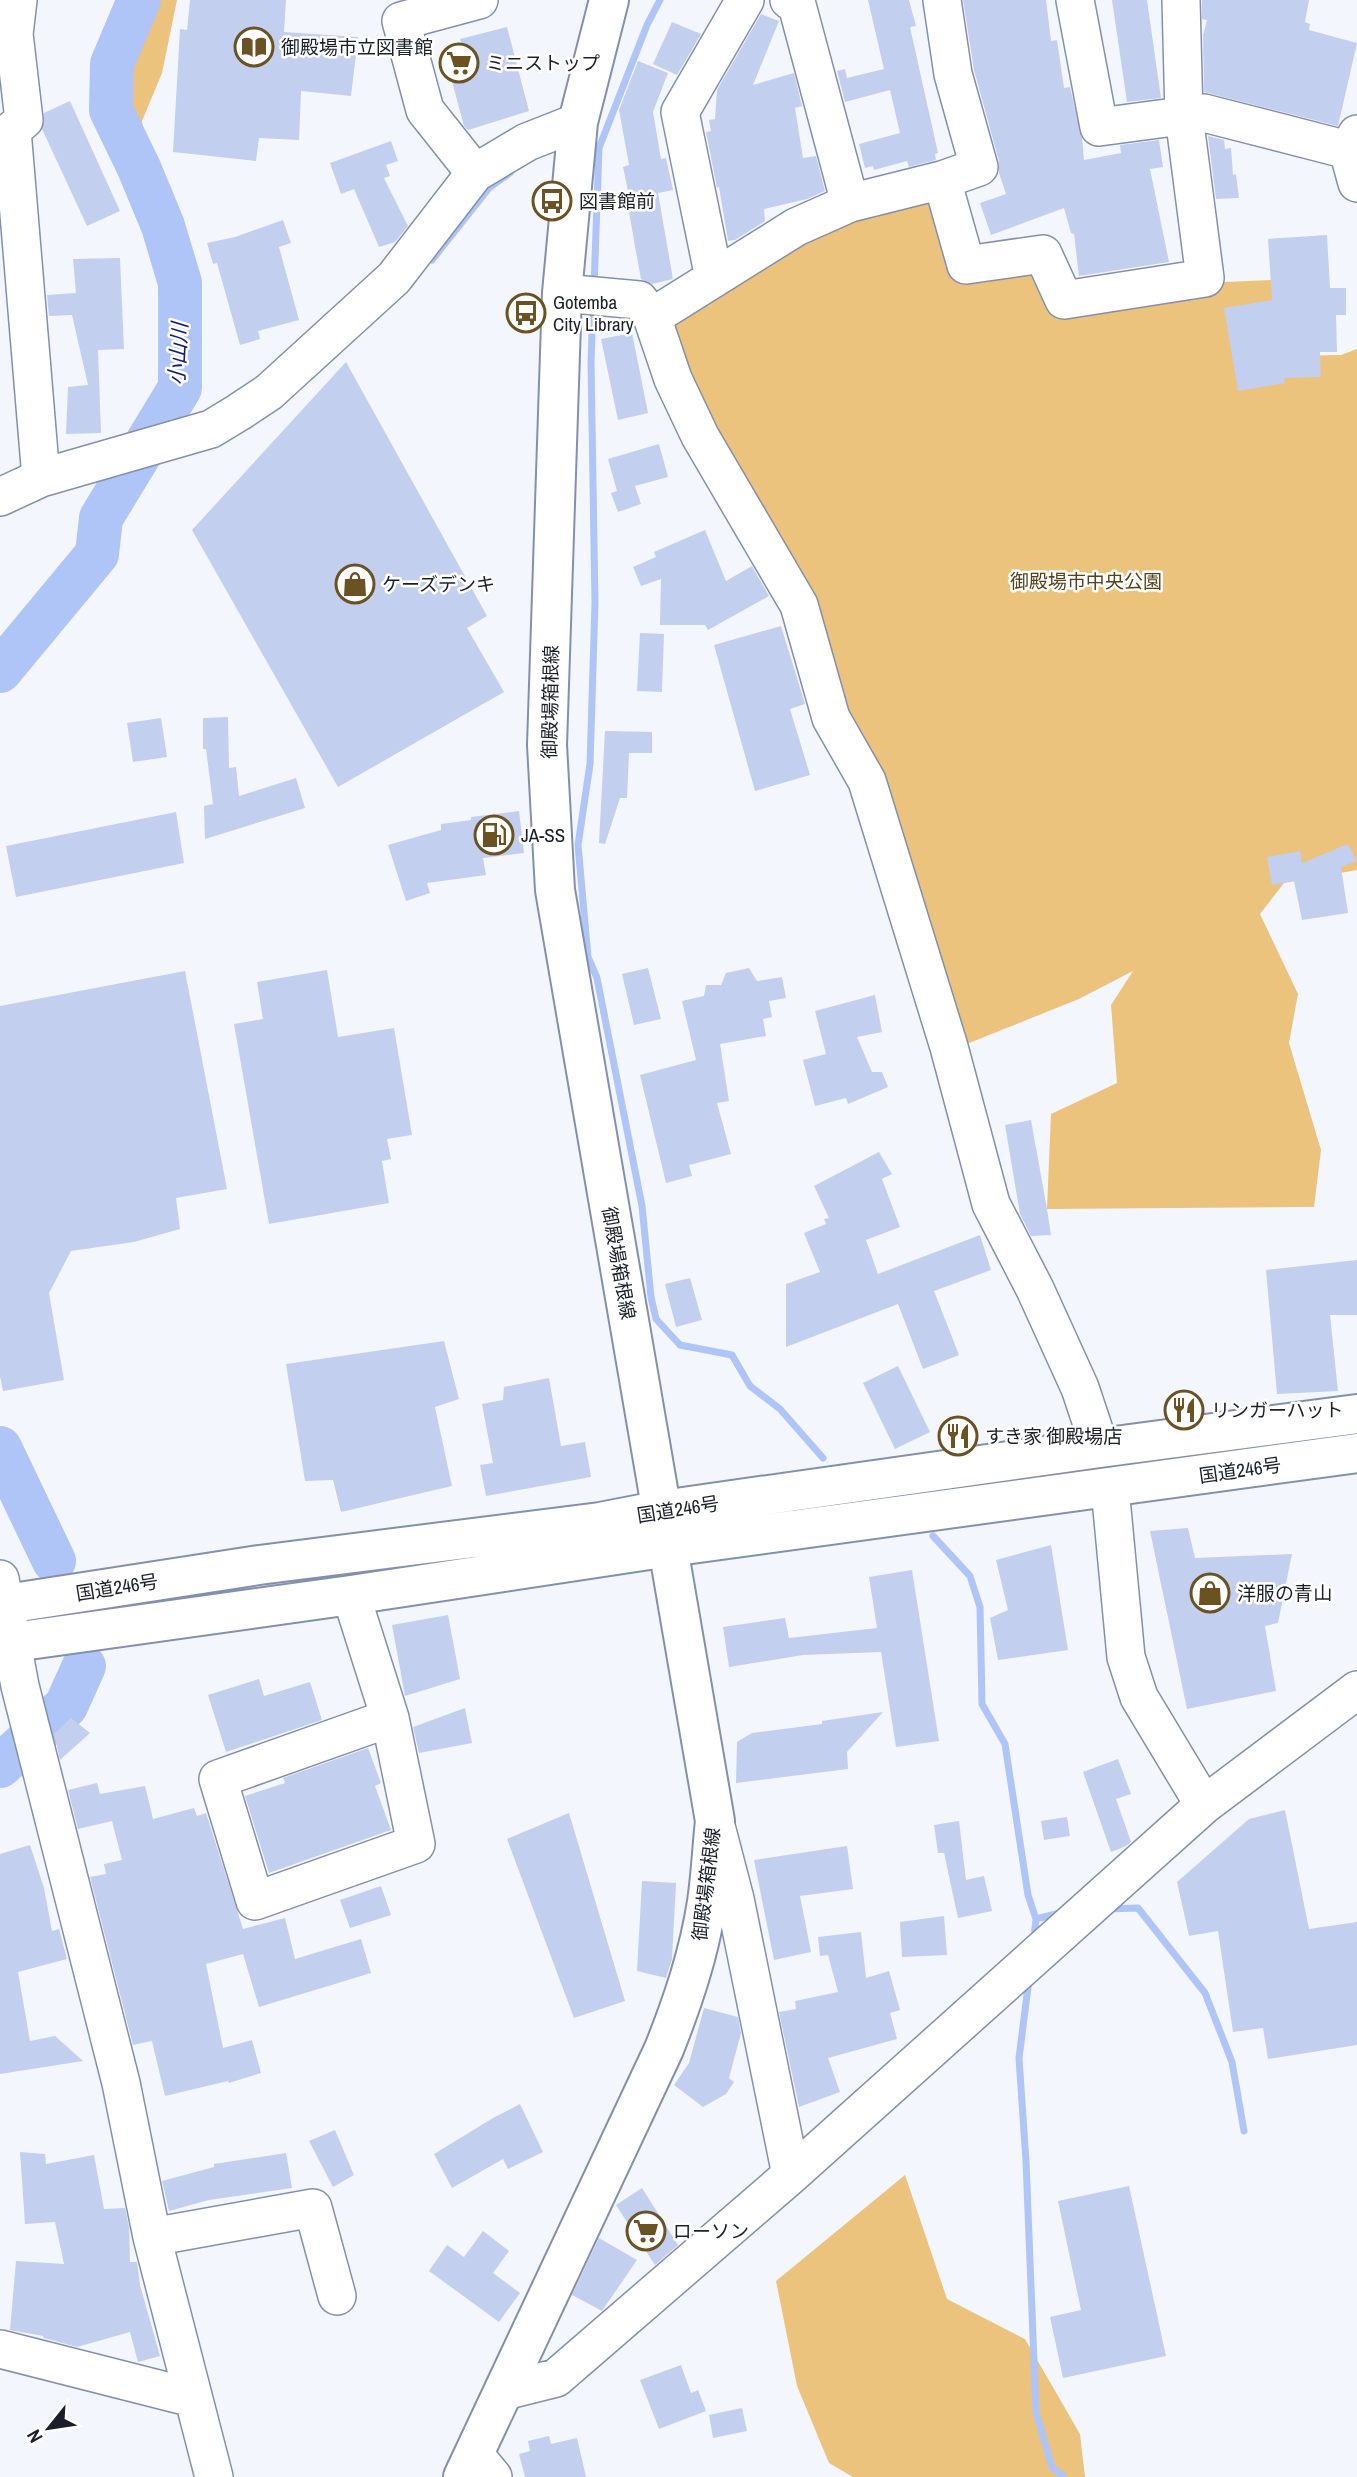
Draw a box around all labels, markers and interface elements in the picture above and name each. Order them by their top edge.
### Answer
library icon: 御殿場市立図書館 [233,26,275,68]
place label: 御殿場市立図書館 [281,34,433,60]
supermarket icon: ミニストップ [438,42,480,84]
place label: ミニストップ [486,50,600,76]
bus stop icon: 図書館前 [531,180,573,222]
place label: 図書館前 [579,188,655,214]
place label: Gotemba City Library [553,289,634,337]
bus stop icon: Gotemba City Library [505,292,547,334]
water label: 小山川 [162,320,194,386]
shop icon: ケーズデンキ [334,563,376,605]
park label: 御殿場市中央公園 [1010,568,1162,594]
place label: ケーズデンキ [382,571,495,597]
street label: 御殿場箱根線 [536,645,564,759]
fuel station icon: JA-SS [473,814,515,856]
place label: JA-SS [521,822,565,848]
street label: 御殿場箱根線 [596,1205,642,1321]
restaurant icon: リンガーハット [1163,1389,1205,1431]
place label: リンガーハット [1211,1397,1344,1423]
restaurant icon: すき家 御殿場店 [937,1415,979,1457]
place label: すき家 御殿場店 [985,1423,1122,1449]
street label: 国道246号 [1197,1451,1283,1489]
street label: 国道246号 [635,1490,721,1528]
street label: 国道246号 [74,1568,160,1606]
shop icon: 洋服の青山 [1189,1572,1231,1614]
place label: 洋服の青山 [1237,1580,1332,1606]
street label: 御殿場箱根線 [686,1826,726,1942]
supermarket icon: ローソン [625,2210,667,2252]
place label: ローソン [673,2218,749,2244]
north arrow [14,2393,84,2463]
text: N [20,2425,48,2448]

